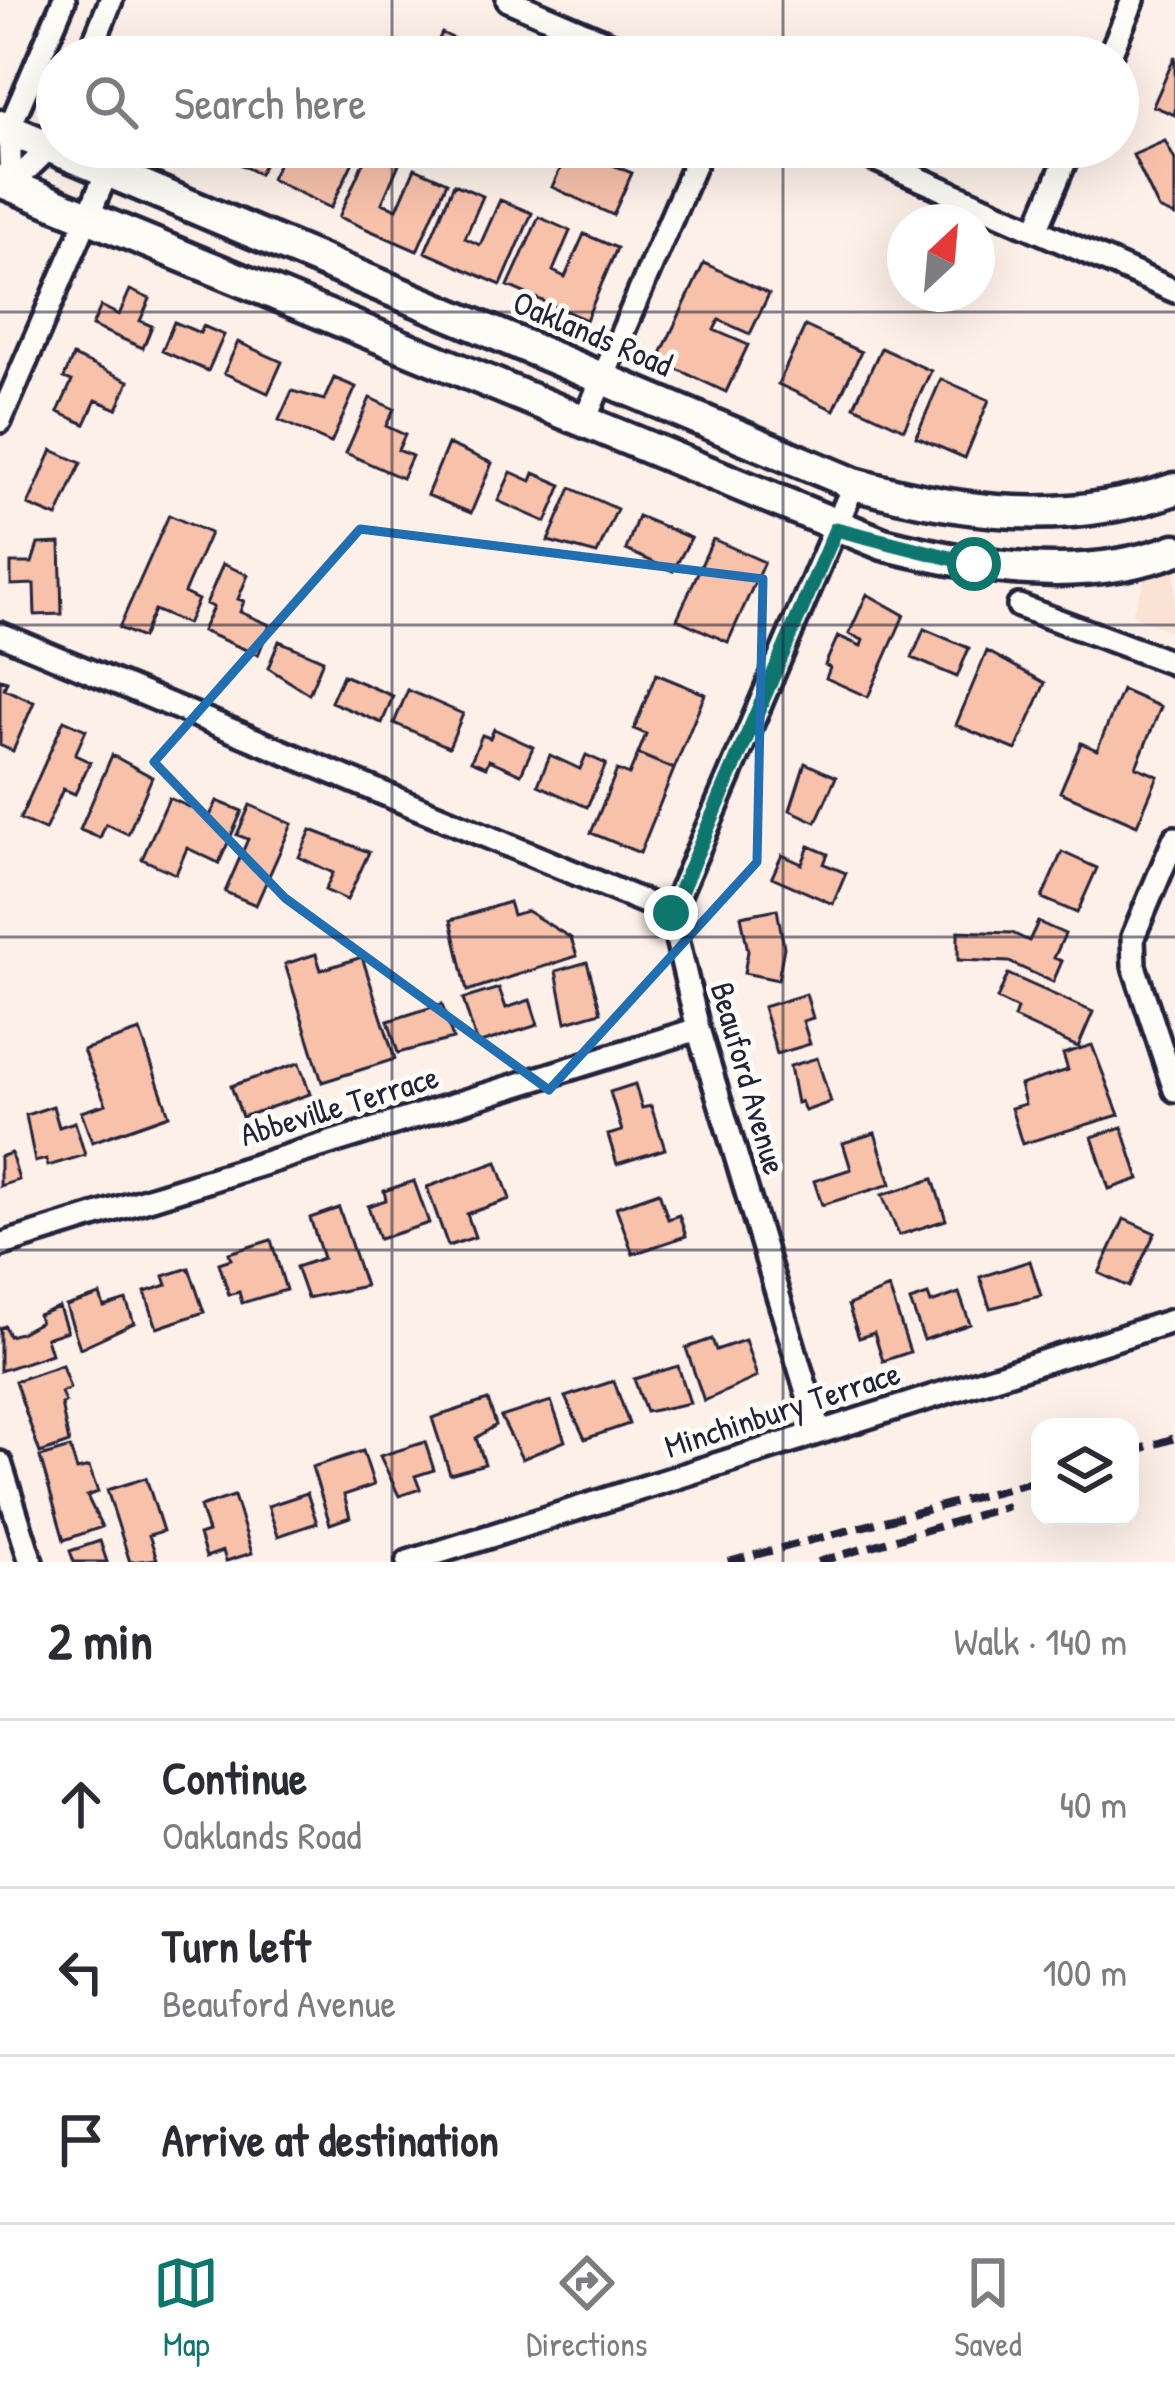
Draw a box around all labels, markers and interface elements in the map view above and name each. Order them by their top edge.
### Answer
search box [36,36,1139,168]
icon: search [78,69,144,135]
text: Search here [174,72,366,133]
north arrow [887,204,995,312]
street label: Oaklands Road [507,280,679,386]
route start [947,537,1001,591]
route end [644,886,698,940]
street label: Beauford Avenue [701,977,797,1179]
street label: Abbeville Terrace [235,1054,443,1156]
street label: Minchinbury Terrace [659,1350,906,1469]
map controls [1031,1418,1139,1526]
button: layers [1031,1418,1139,1526]
text: 2 min [48,1606,153,1675]
text: Walk · 140 m [954,1614,1127,1667]
text: Continue [162,1747,307,1808]
icon: ahead [48,1771,114,1837]
text: 40 m [1059,1777,1127,1830]
text: Oaklands Road [162,1808,362,1861]
text: Turn left [162,1915,311,1976]
icon: left [48,1939,114,2005]
text: 100 m [1042,1945,1127,1998]
text: Beauford Avenue [162,1976,396,2029]
icon: arrive [48,2107,114,2173]
text: Arrive at destination [162,2109,499,2170]
tab: Map [153,2250,219,2366]
tab: Directions [526,2250,648,2366]
tab: Saved [954,2250,1022,2366]

